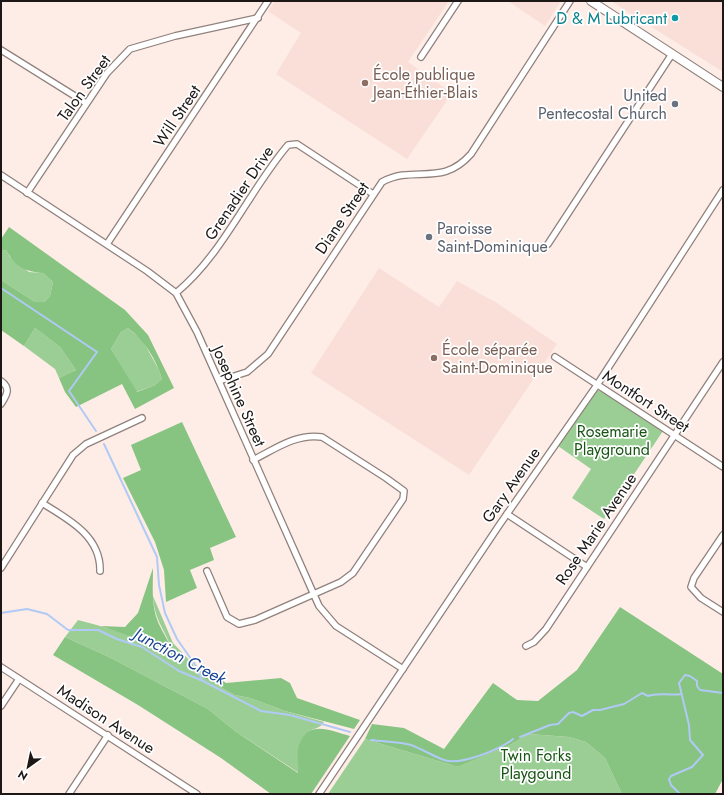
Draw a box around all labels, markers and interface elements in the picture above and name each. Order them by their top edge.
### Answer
place label: D & M Lubricant [556,7,667,30]
marker: D & M Lubricant [670,13,680,23]
street label: Talon Street [52,50,116,126]
place label: École publique Jean-Éthier-Blais [371,63,478,104]
marker: École publique Jean-Éthier-Blais [360,78,370,88]
street label: Will Street [148,80,206,152]
place label: United Pentecostal Church [538,84,667,125]
marker: United Pentecostal Church [670,99,680,109]
street label: Grenadier Drive [199,141,279,245]
street label: Diane Street [309,177,375,259]
place label: Paroisse Saint-Dominique [437,217,548,258]
marker: Paroisse Saint-Dominique [424,232,434,242]
place label: École séparée Saint-Dominique [442,338,553,379]
street label: Josephine Street [206,340,272,450]
marker: École séparée Saint-Dominique [429,353,439,363]
street label: Montfort Street [598,364,694,438]
park label: Rosemarie Playground [574,420,650,461]
street label: Gary Avenue [476,442,546,528]
street label: Rose Marie Avenue [550,469,642,589]
water label: Junction Creek [127,620,231,691]
street label: Madison Avenue [53,679,159,759]
park label: Twin Forks Playgound [501,744,571,785]
north arrow [8,747,48,787]
text: N [15,766,31,784]

